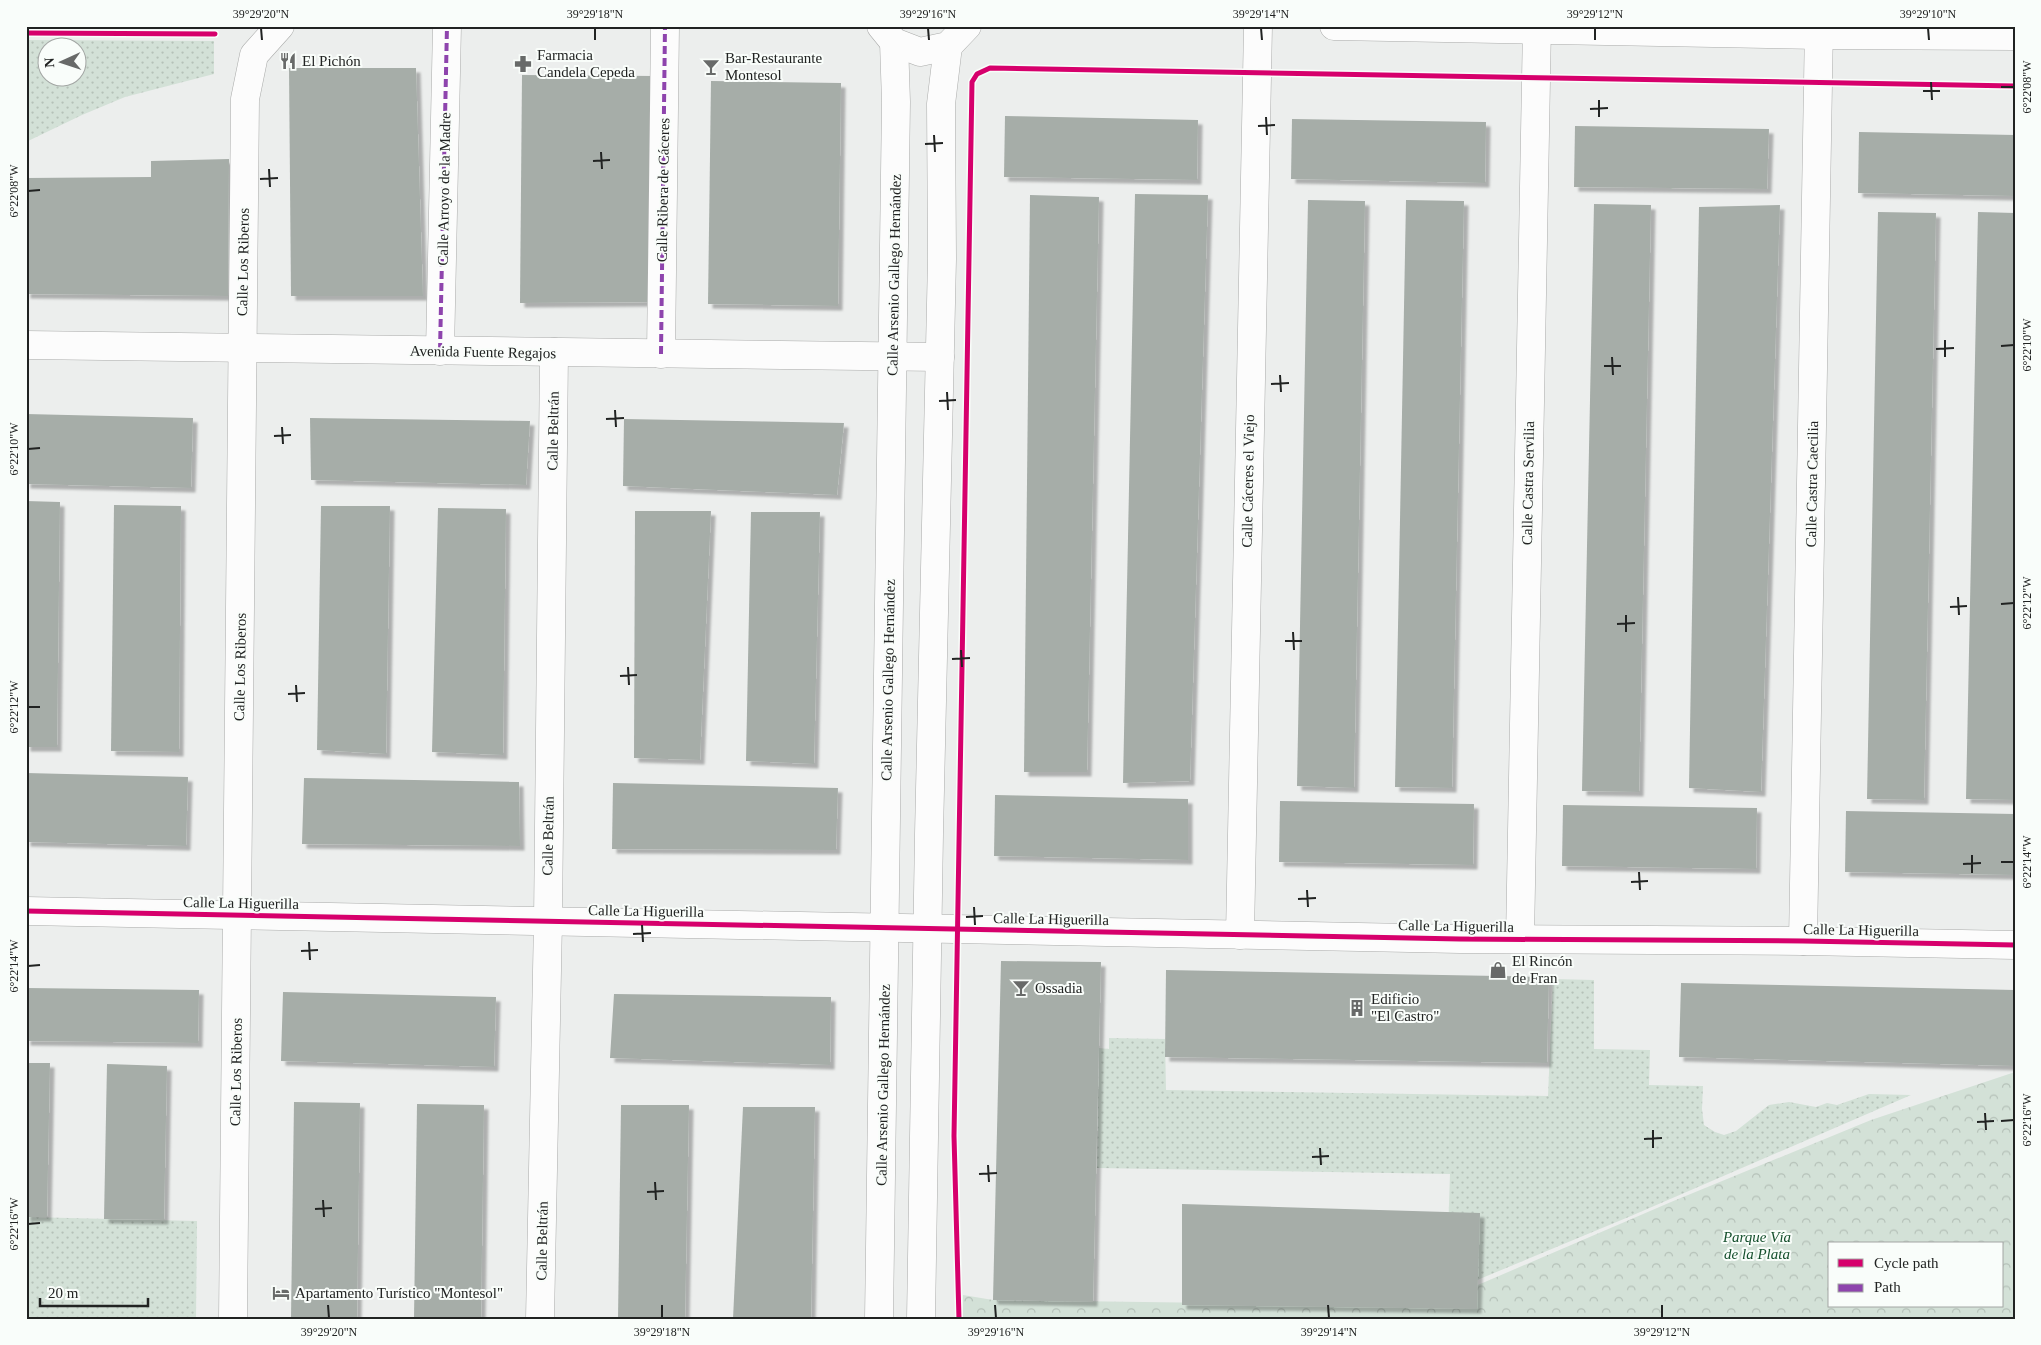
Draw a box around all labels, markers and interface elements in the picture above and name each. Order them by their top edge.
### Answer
text: 39°29'20"N [233,7,290,21]
text: 39°29'18"N [567,7,624,21]
text: 39°29'16"N [900,7,957,21]
text: 39°29'14"N [1233,7,1290,21]
text: 39°29'12"N [1567,7,1624,21]
text: 39°29'10"N [1900,7,1957,21]
north arrow [38,38,88,88]
place label: Farmacia Candela Cepeda [537,47,635,80]
place label: Bar-Restaurante Montesol [725,50,822,83]
restaurant icon: El Pichón [278,51,298,71]
place label: El Pichón [302,53,361,69]
pharmacy icon: Farmacia Candela Cepeda [513,54,533,74]
text: N [42,57,57,68]
bar icon: Bar-Restaurante Montesol [701,57,721,77]
text: 6°22'08"W [2020,60,2034,114]
street label: Calle Arroyo de la Madre [435,112,453,266]
street label: Calle Ribera de Cáceres [654,117,672,262]
text: 6°22'08"W [7,164,21,218]
street label: Calle Arsenio Gallego Hernández [884,174,904,376]
street label: Calle Los Riberos [234,208,252,316]
text: 6°22'10"W [2020,318,2034,372]
street label: Avenida Fuente Regajos [410,343,556,361]
street label: Calle Beltrán [544,391,562,471]
street label: Calle Cáceres el Viejo [1239,414,1257,548]
street label: Calle Castra Servilia [1519,420,1537,545]
street label: Calle Castra Caecilia [1803,420,1821,547]
text: 6°22'10"W [7,422,21,476]
text: 6°22'12"W [2020,576,2034,630]
street label: Calle Arsenio Gallego Hernández [878,579,898,781]
street label: Calle Los Riberos [231,613,249,721]
text: 6°22'12"W [7,680,21,734]
street label: Calle Beltrán [539,796,557,876]
text: 6°22'14"W [2020,835,2034,889]
street label: Calle La Higuerilla [183,894,299,912]
street label: Calle La Higuerilla [588,902,704,920]
street label: Calle La Higuerilla [993,910,1109,928]
street label: Calle La Higuerilla [1398,917,1514,935]
street label: Calle La Higuerilla [1803,921,1919,939]
text: 6°22'14"W [7,939,21,993]
place label: El Rincón de Fran [1512,953,1573,986]
shop icon: El Rincón de Fran [1488,960,1508,980]
bar icon: Ossadia [1011,978,1031,998]
place label: Ossadia [1035,980,1083,996]
street label: Calle Arsenio Gallego Hernández [873,984,893,1186]
place label: Edificio "El Castro" [1371,991,1440,1024]
building icon: Edificio "El Castro" [1347,998,1367,1018]
street label: Calle Los Riberos [227,1018,245,1126]
text: 6°22'16"W [2020,1093,2034,1147]
text: 6°22'16"W [7,1197,21,1251]
street label: Calle Beltrán [533,1201,551,1281]
park label: Parque Vía de la Plata [1722,1229,1791,1262]
legend [1828,1242,2004,1308]
text: Cycle path [1874,1255,1939,1271]
scale bar [40,1275,148,1307]
text: Path [1874,1279,1901,1295]
hotel icon: Apartamento Turístico "Montesol" [271,1283,291,1303]
text: 20 m [48,1285,79,1301]
place label: Apartamento Turístico "Montesol" [295,1285,503,1301]
text: 39°29'20"N [301,1325,358,1339]
text: 39°29'18"N [634,1325,691,1339]
text: 39°29'16"N [968,1325,1025,1339]
text: 39°29'14"N [1301,1325,1358,1339]
text: 39°29'12"N [1634,1325,1691,1339]

